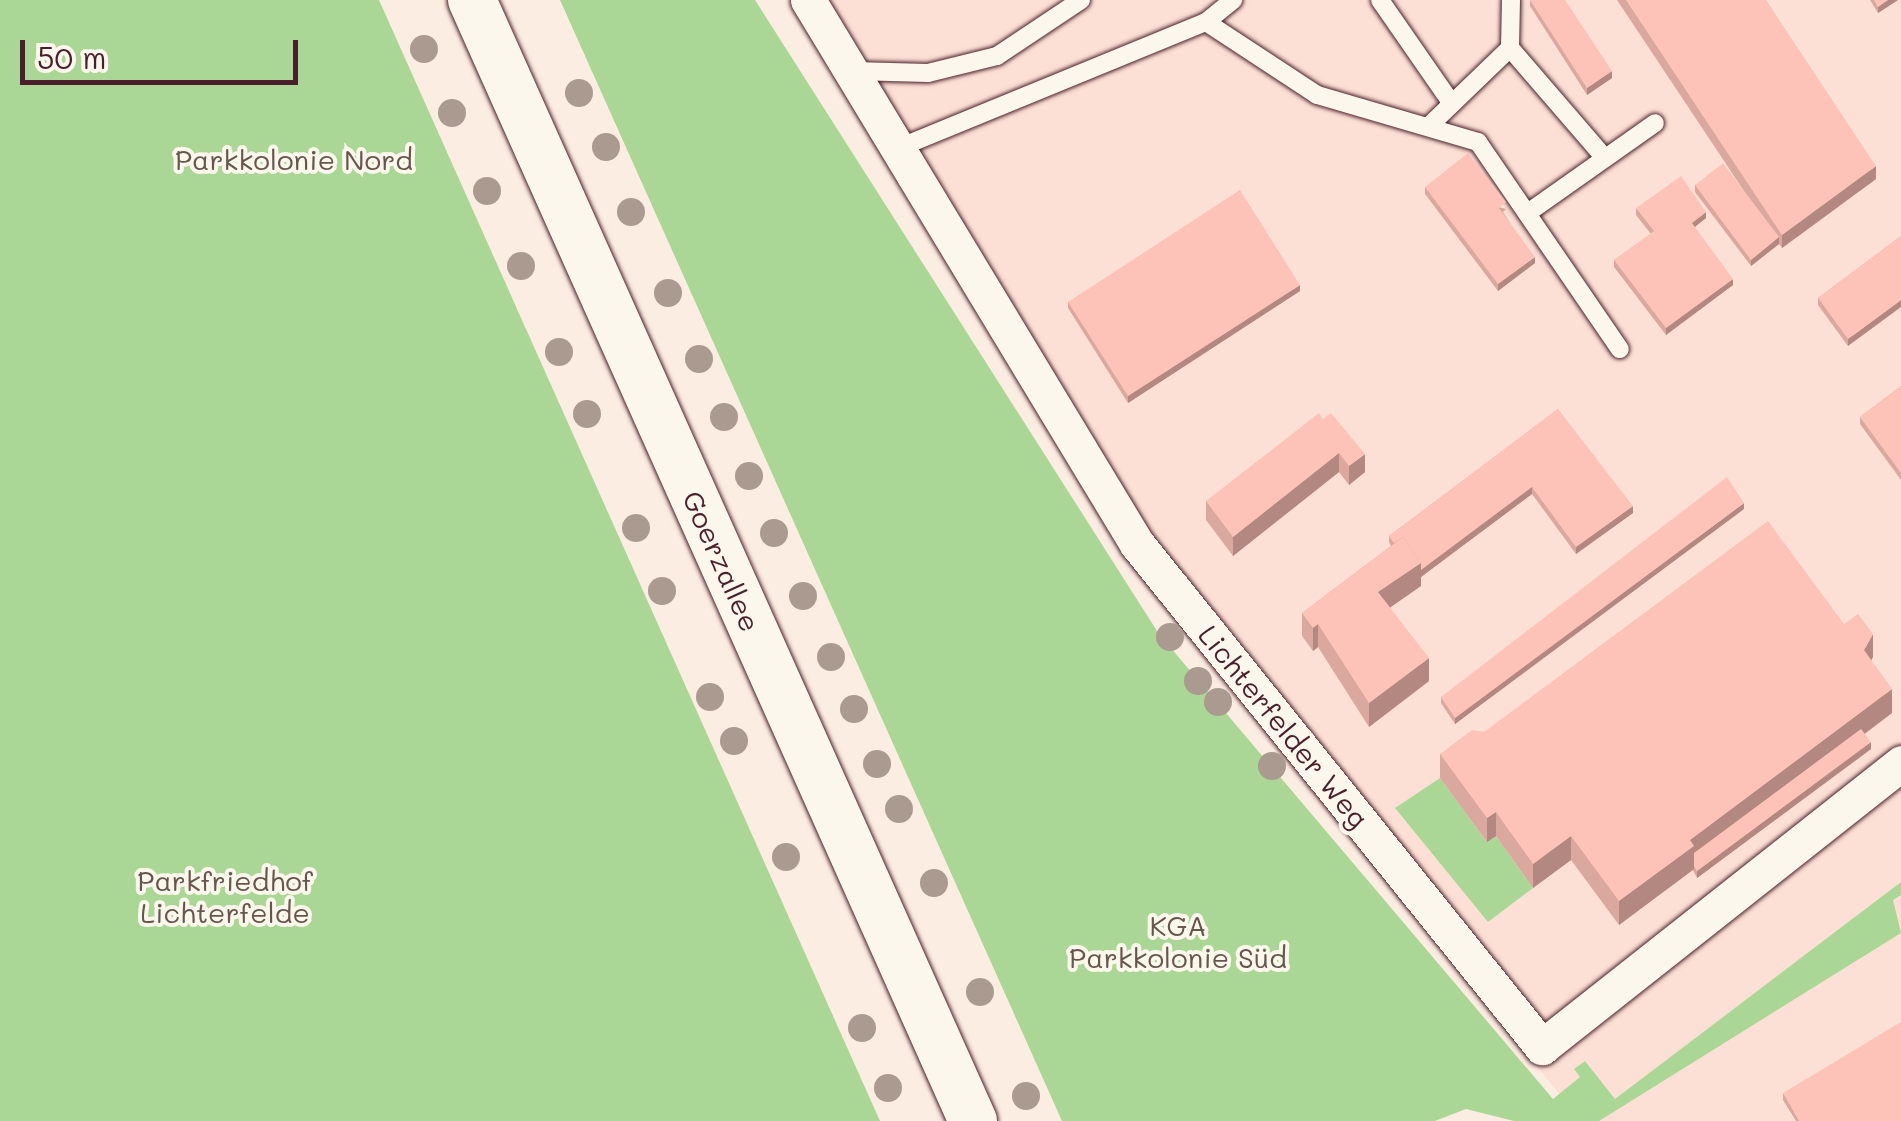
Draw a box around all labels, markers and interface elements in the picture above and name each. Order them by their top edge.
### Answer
scale bar [25,20,302,82]
text: 50 m [37,37,107,77]
park label: Parkkolonie Nord [175,142,413,176]
street label: Goerzallee [676,485,768,637]
street label: Lichterfelder Weg [1192,618,1376,834]
park label: Parkfriedhof Lichterfelde [137,863,313,929]
park label: KGA Parkkolonie Süd [1069,908,1287,974]

